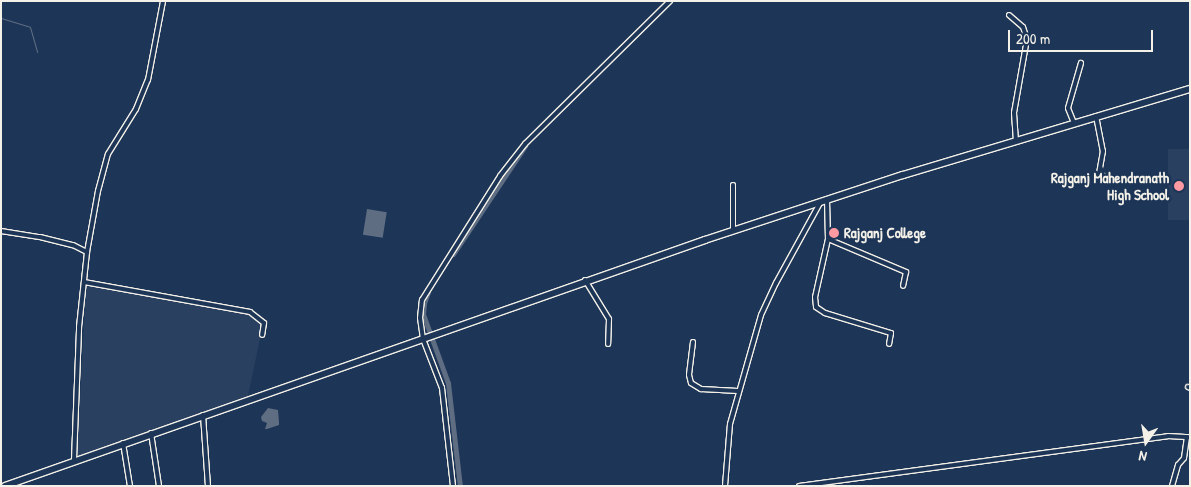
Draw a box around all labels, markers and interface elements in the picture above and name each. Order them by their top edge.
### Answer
scale bar [1011,20,1156,52]
text: 200 m [1016,28,1050,49]
place label: Rajganj Mahendranath High School [1051,168,1169,203]
marker: Rajganj Mahendranath High School [1173,180,1185,192]
place label: Rajganj College [844,224,926,242]
marker: Rajganj College [828,227,840,239]
north arrow [1121,417,1171,467]
text: N [1137,447,1148,467]

